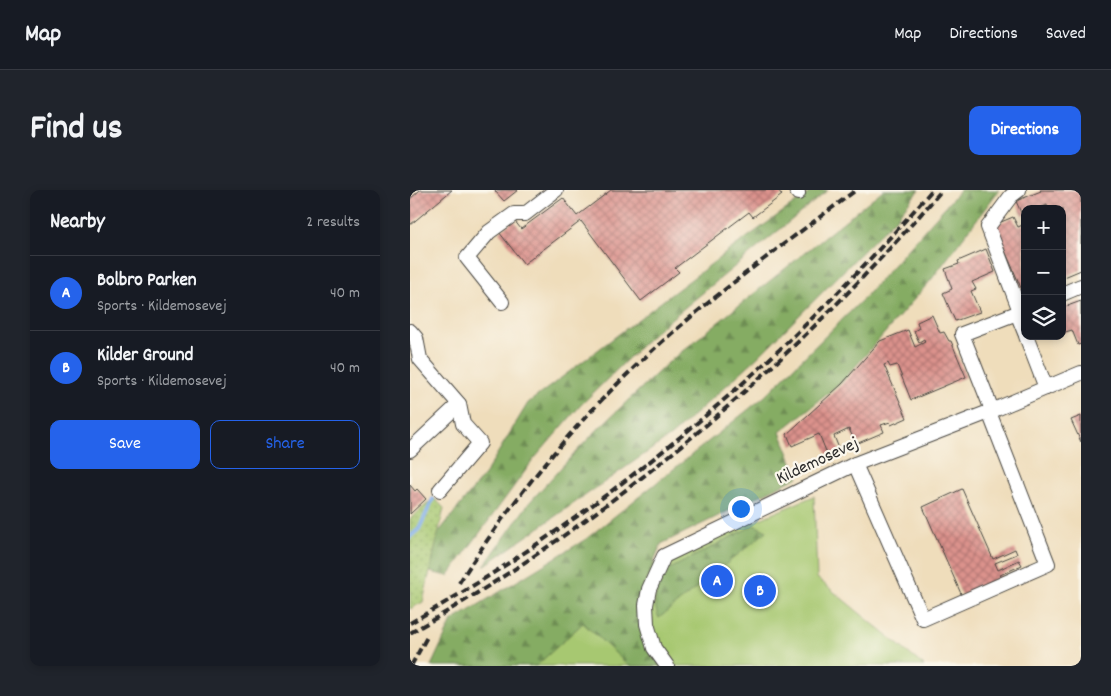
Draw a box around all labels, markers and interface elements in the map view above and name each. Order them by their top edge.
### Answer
text: Map [25,18,61,52]
text: Map [894,22,921,47]
text: Directions [949,22,1018,47]
text: Saved [1046,22,1086,47]
text: Find us [30,105,122,155]
button: Directions [969,106,1081,155]
map controls [1021,205,1066,340]
button: + [1021,205,1066,250]
text: Nearby [50,208,105,238]
text: 2 results [306,211,360,234]
button: − [1021,250,1066,295]
text: Bolbro Parken [97,268,197,295]
text: A [62,282,70,305]
text: 40 m [330,282,360,305]
text: Sports · Kildemosevej [97,295,227,318]
button: layers [1021,295,1066,340]
text: Kilder Ground [97,343,193,370]
text: B [62,357,70,380]
text: 40 m [330,357,360,380]
text: Sports · Kildemosevej [97,370,227,393]
button: Save [50,420,200,469]
button: Share [210,420,360,469]
street label: Kildemosevej [773,432,863,492]
your location [728,496,754,522]
pin: A [701,562,733,600]
pin: B [744,572,776,610]

